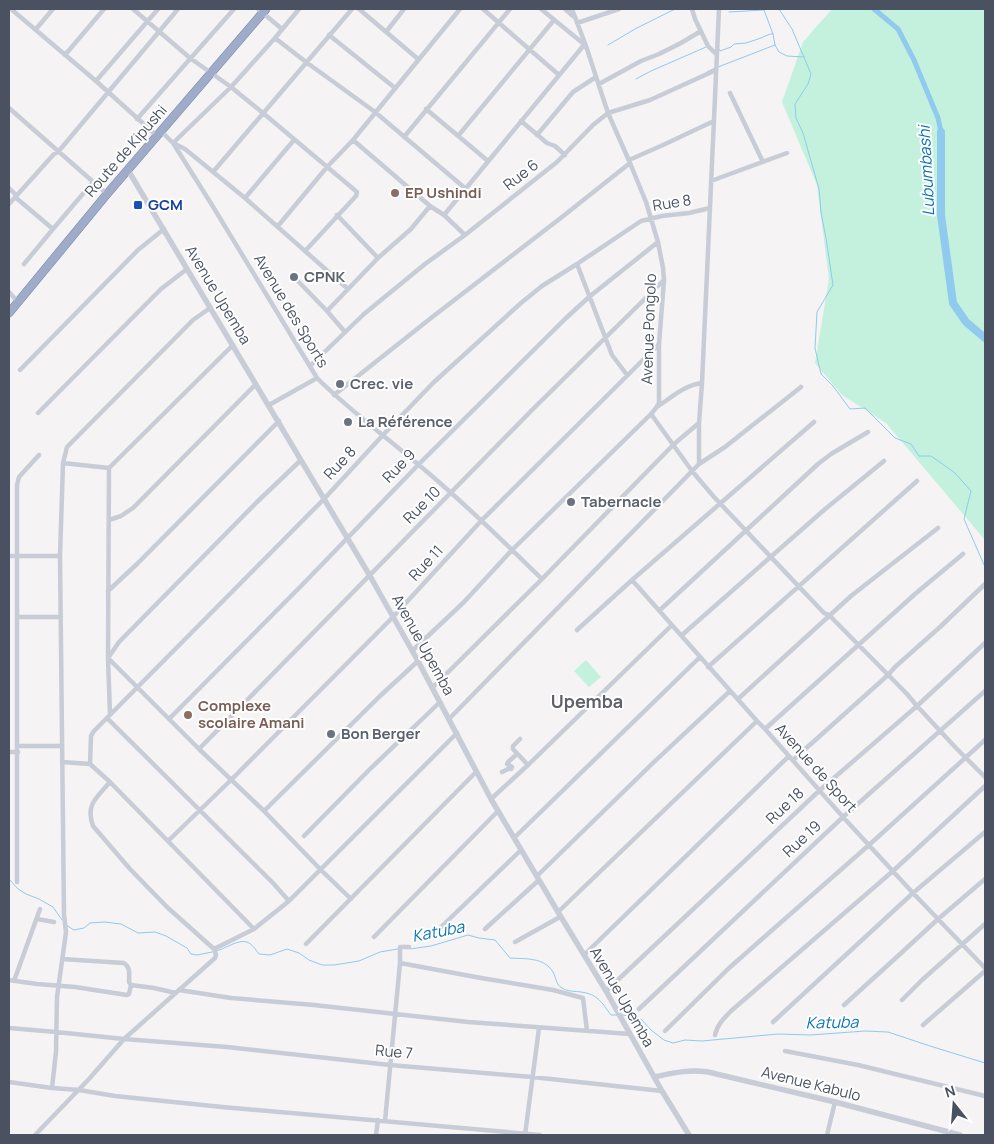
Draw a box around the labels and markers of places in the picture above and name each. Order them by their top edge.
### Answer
place label: EP Ushindi [405,182,482,203]
marker: EP Ushindi [389,187,401,199]
place label: GCM [148,194,183,215]
marker: GCM [132,199,144,211]
place label: CPNK [304,266,345,287]
marker: CPNK [288,271,300,283]
place label: Crec. vie [350,373,413,394]
marker: Crec. vie [334,378,346,390]
place label: La Référence [358,411,453,432]
marker: La Référence [342,416,354,428]
place label: Tabernacle [581,491,662,512]
marker: Tabernacle [565,496,577,508]
place label: Complexe scolaire Amani [198,695,305,733]
marker: Complexe scolaire Amani [182,709,194,721]
place label: Bon Berger [341,723,421,744]
marker: Bon Berger [325,728,337,740]

